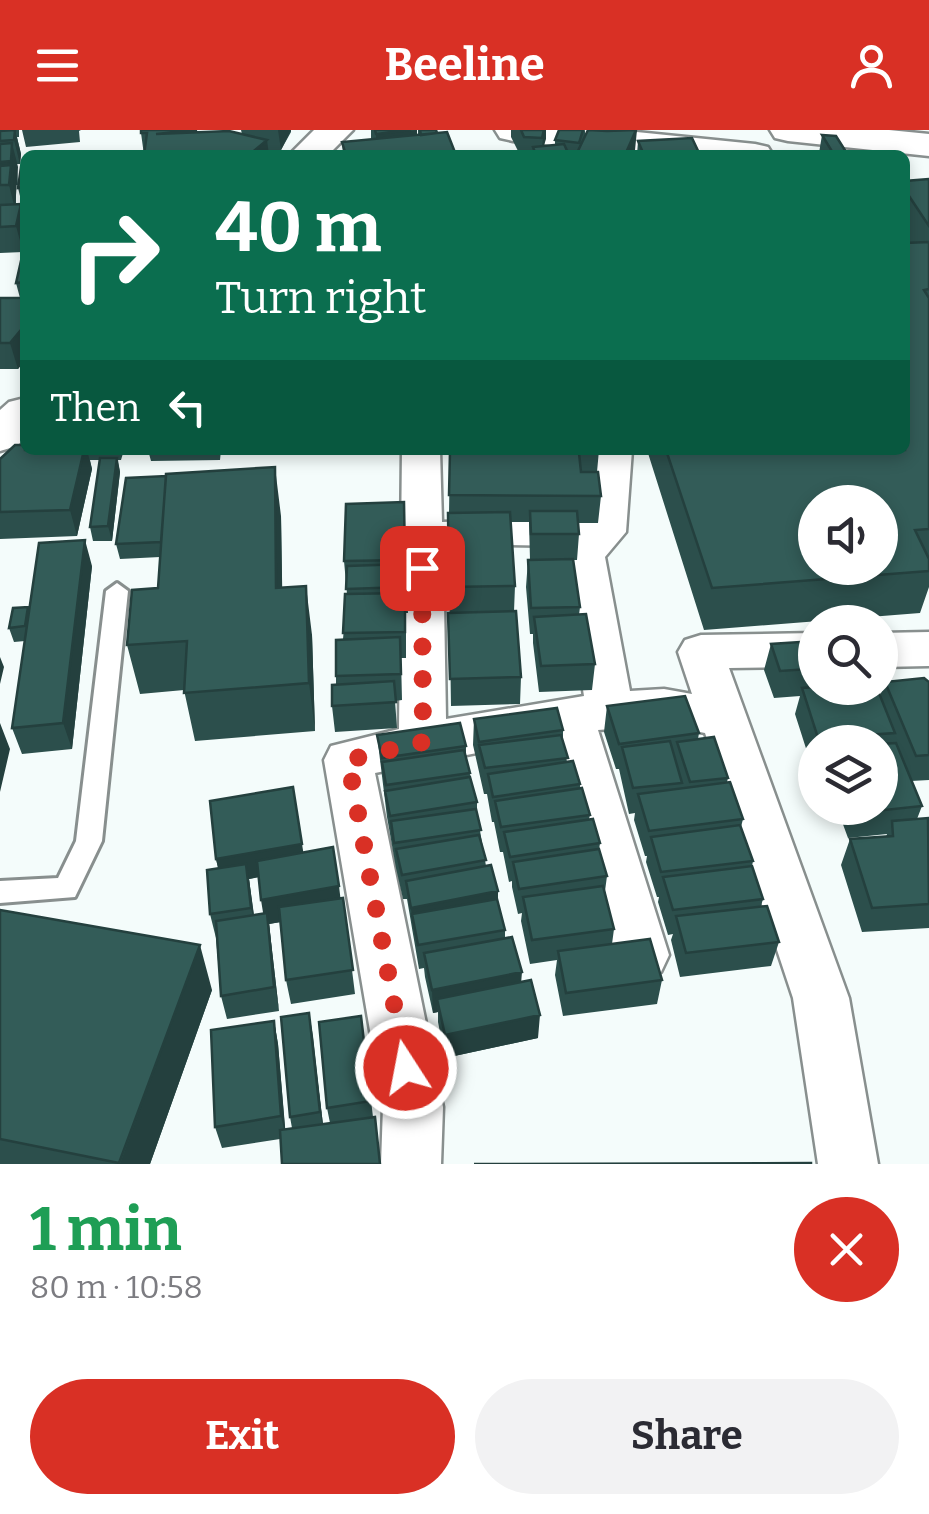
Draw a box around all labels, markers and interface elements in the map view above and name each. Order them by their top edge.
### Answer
icon: menu [30,38,85,93]
text: Beeline [384,38,545,92]
icon: person [844,38,899,93]
text: 40 m [215,186,381,270]
icon: right [50,190,180,320]
text: Turn right [215,271,427,325]
icon: left [160,380,215,435]
text: Then [50,385,140,431]
map controls [798,485,898,825]
button: sound [798,485,898,585]
pin [380,526,465,611]
icon: arrive [395,541,450,596]
button: search [798,605,898,705]
button: layers [798,725,898,825]
position arrow [354,1016,458,1120]
text: 1 min [30,1194,182,1266]
button: close [794,1197,899,1302]
text: 80 m · 10:58 [30,1268,203,1306]
button: Exit [30,1379,455,1494]
button: Share [475,1379,899,1494]

